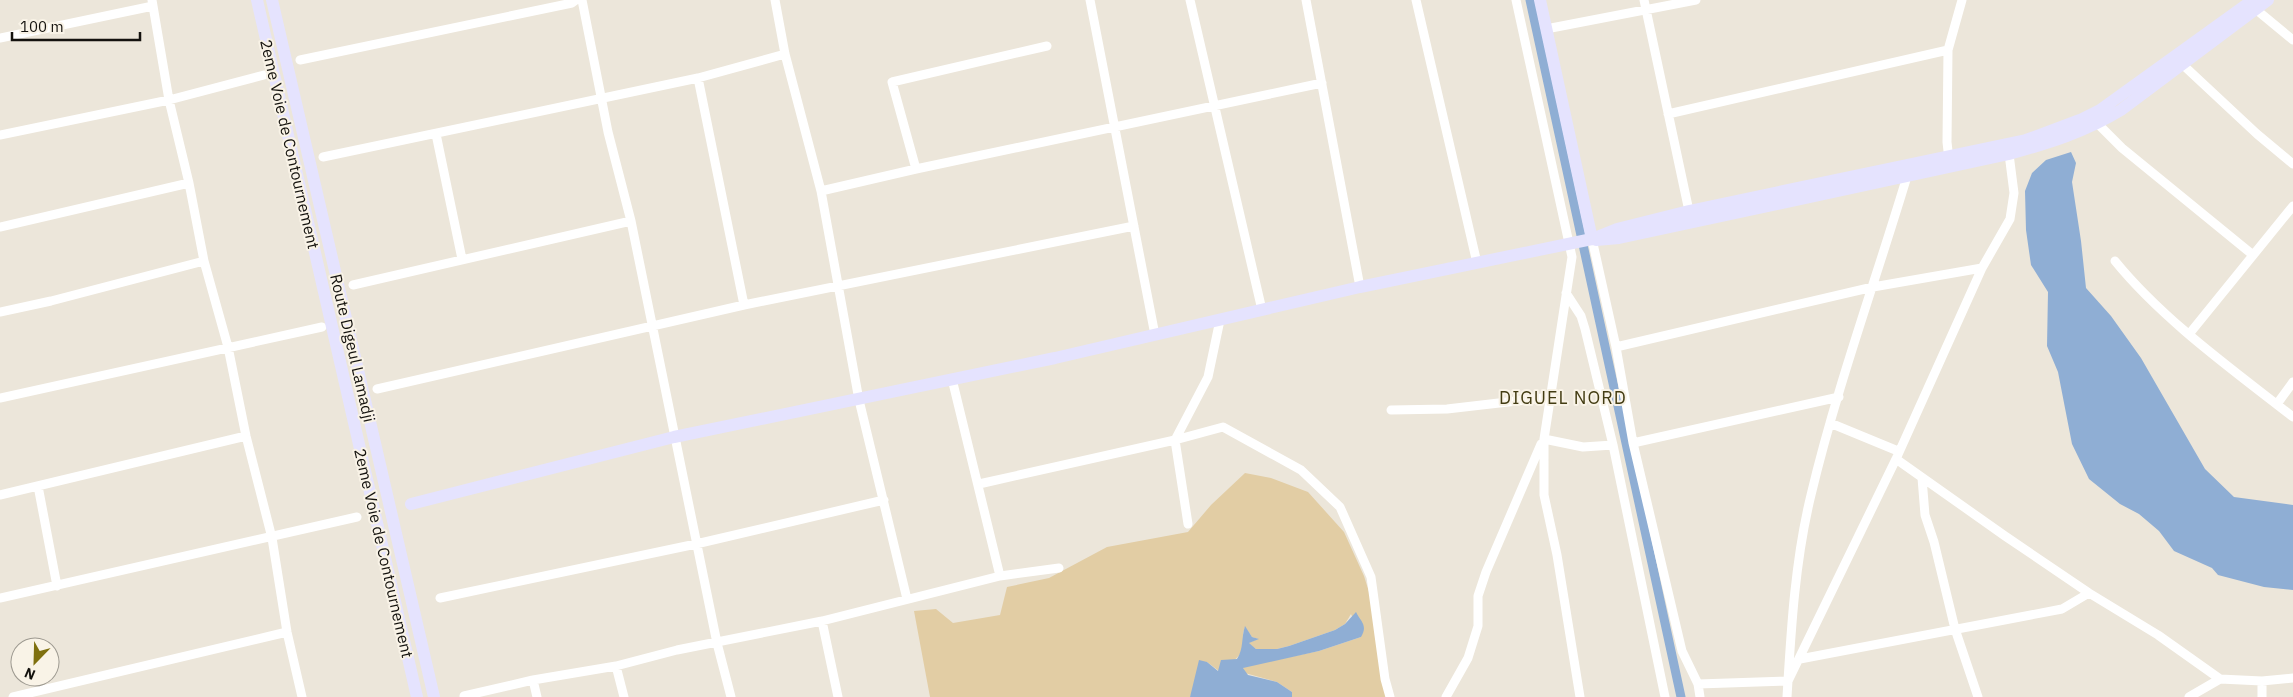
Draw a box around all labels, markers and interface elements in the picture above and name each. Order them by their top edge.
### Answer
scale bar [12,10,140,42]
text: 100 m [20,17,64,36]
street label: 2eme Voie de Contournement [256,37,324,251]
street label: Route Digeul Lamadji [326,272,380,424]
district label: DIGUEL NORD [1499,386,1627,409]
street label: 2eme Voie de Contournement [350,446,418,660]
north arrow [10,637,60,687]
text: N [22,664,38,684]

